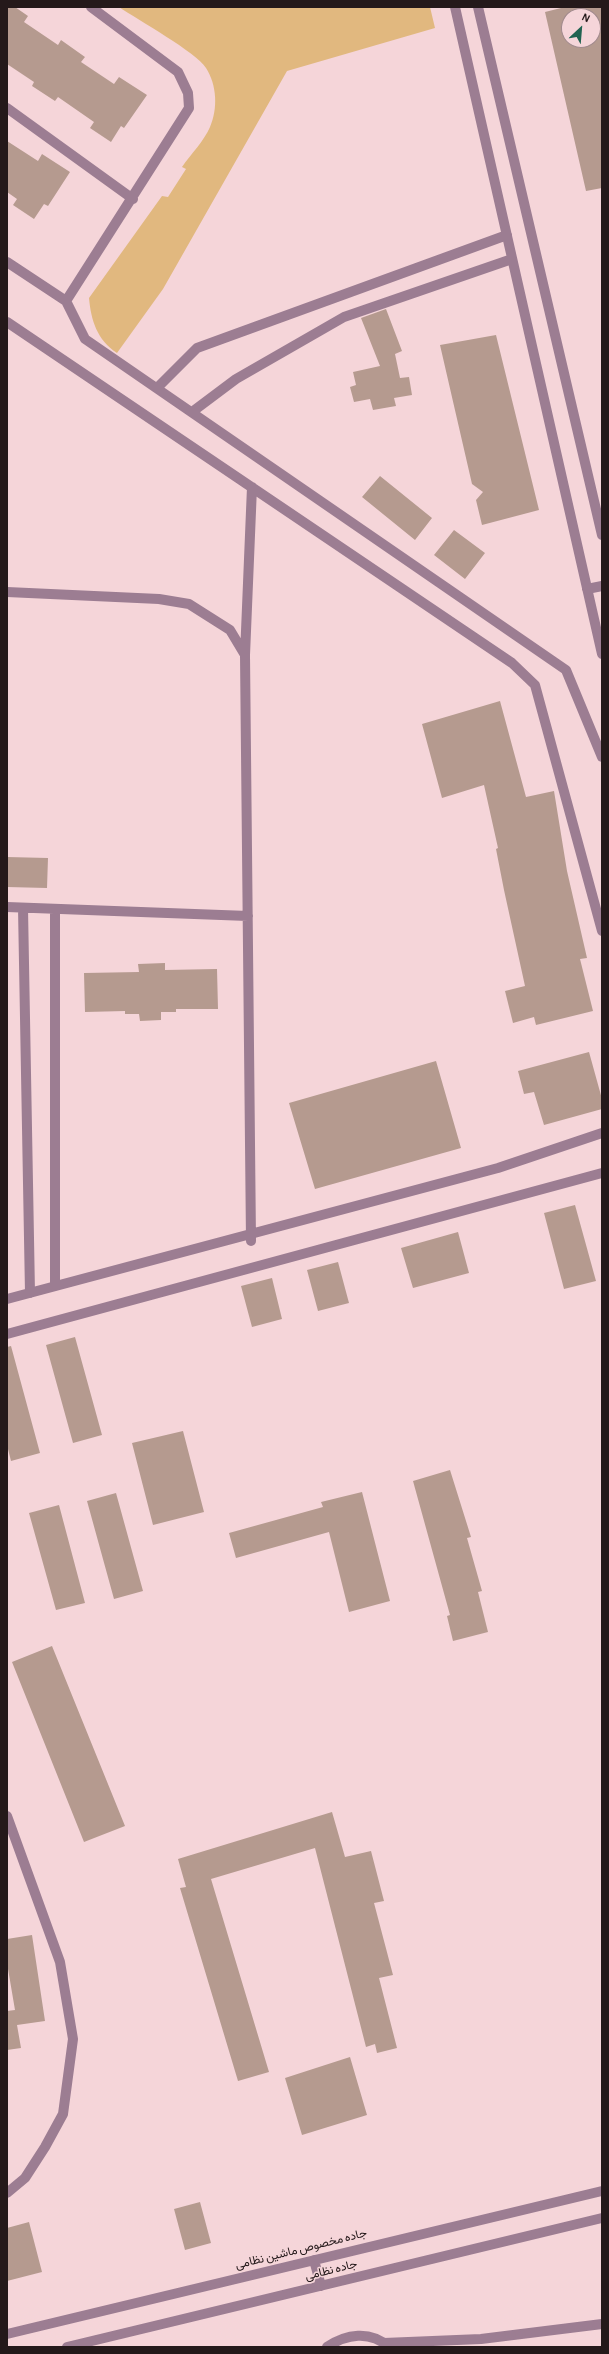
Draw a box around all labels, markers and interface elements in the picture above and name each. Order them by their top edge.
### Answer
north arrow [561,8,601,48]
text: N [580,11,592,24]
street label: جاده مخصوص ماشین نظامی [234,2226,368,2272]
street label: جاده نظامی [303,2257,359,2283]

